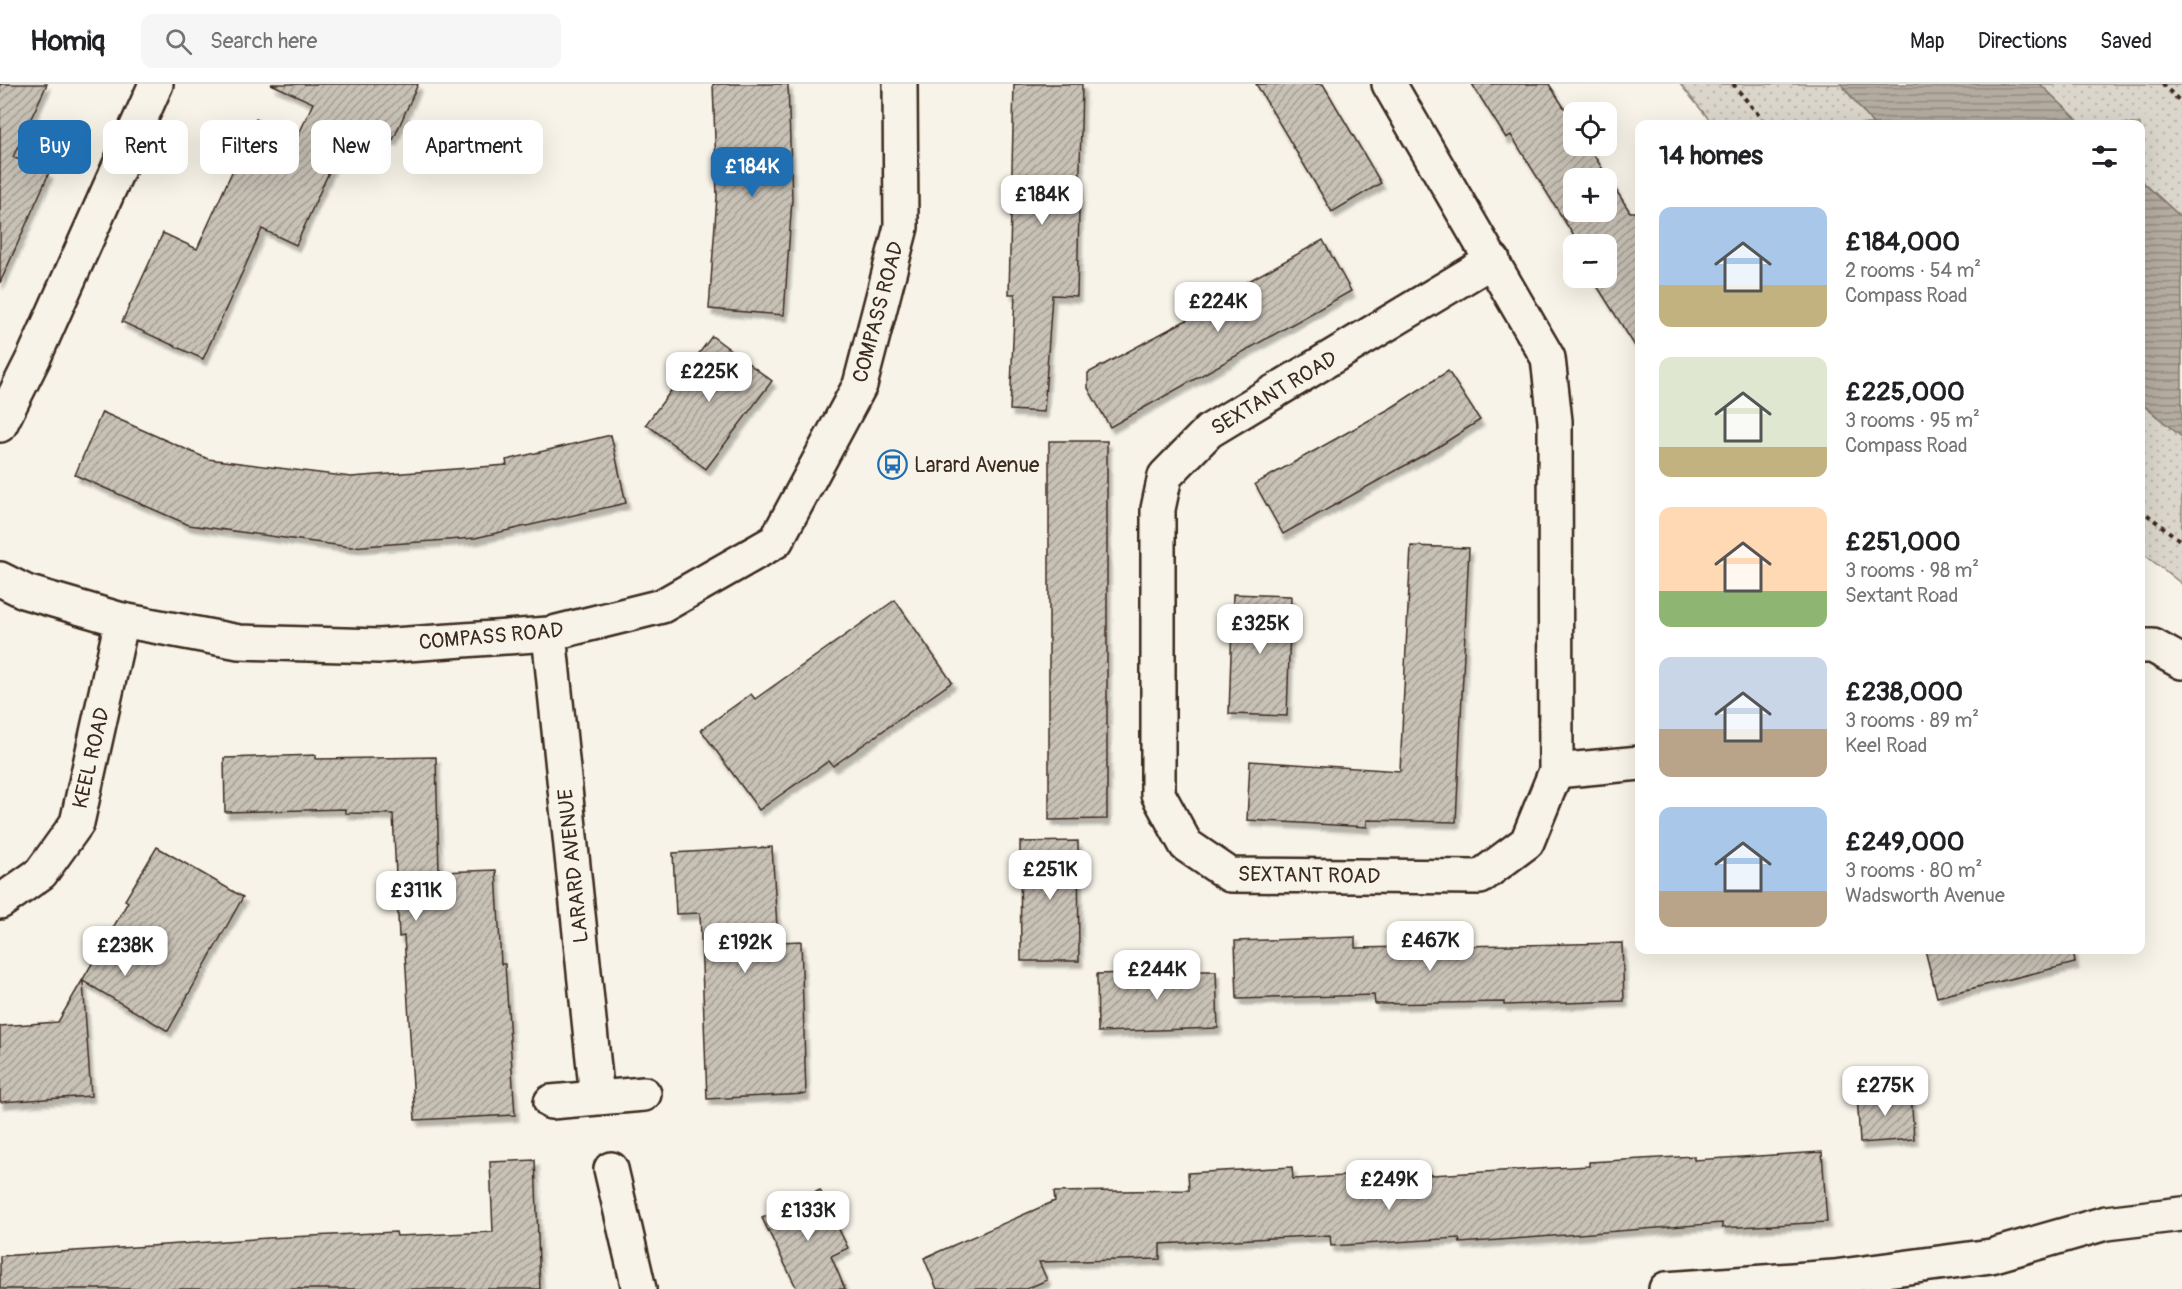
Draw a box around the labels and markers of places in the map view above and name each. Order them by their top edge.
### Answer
pin: £184K [710,147,794,198]
pin: £184K [1000,175,1084,226]
pin: £224K [1176,282,1260,333]
pin: £225K [667,352,751,403]
bus stop icon: Larard Avenue [877,449,909,481]
place label: Larard Avenue [914,452,1040,479]
pin: £325K [1218,604,1302,655]
pin: £251K [1008,850,1092,901]
pin: £311K [374,871,458,922]
pin: £467K [1388,921,1472,972]
pin: £192K [703,923,787,974]
pin: £238K [83,926,167,977]
pin: £244K [1115,950,1199,1001]
pin: £275K [1843,1066,1927,1117]
pin: £249K [1347,1160,1431,1211]
pin: £133K [766,1191,850,1242]

